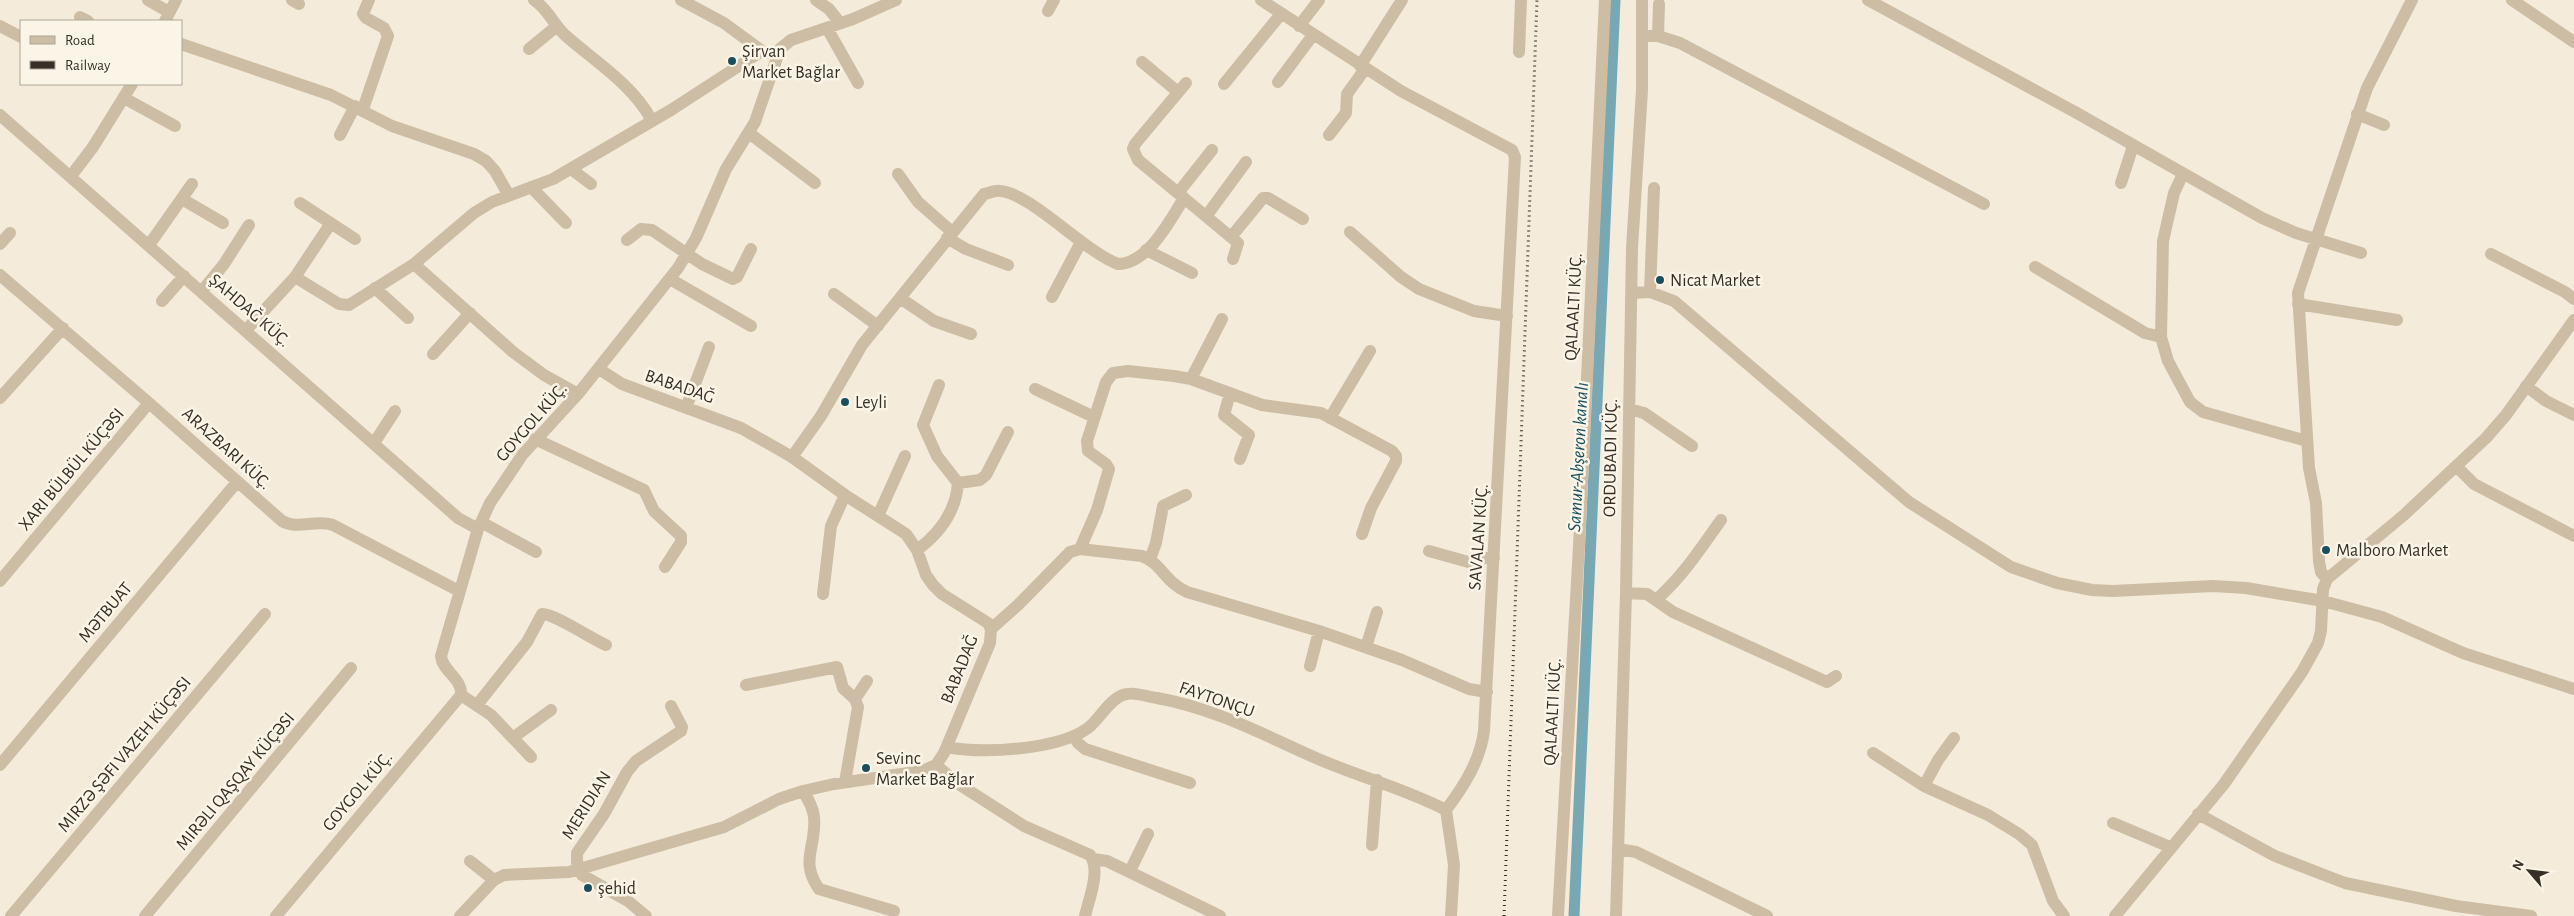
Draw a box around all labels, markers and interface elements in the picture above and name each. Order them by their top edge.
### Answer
legend [20,20,182,85]
text: Road [65,33,95,48]
place label: Şirvan Market Bağlar [742,43,840,82]
marker: Şirvan Market Bağlar [726,55,738,67]
text: Railway [65,58,111,73]
street label: QALAALTI KÜÇ. [1560,253,1586,361]
street label: ŞAHDAĞ KÜÇ. [205,269,295,351]
place label: Nicat Market [1670,272,1761,290]
marker: Nicat Market [1654,274,1666,286]
street label: BABADAĞ [642,364,718,407]
street label: GOYGOL KÜÇ. [491,379,571,465]
water label: Samur-Abşeron kanalı [1565,382,1592,532]
place label: Leyli [855,394,887,412]
marker: Leyli [839,396,851,408]
street label: ORDUBADI KÜÇ. [1599,399,1621,517]
street label: ARAZBARI KÜÇ. [178,403,276,493]
street label: XARI BÜLBÜL KÜÇƏSI [14,404,128,534]
street label: SAVALAN KÜÇ. [1464,483,1492,591]
place label: Malboro Market [2336,542,2449,560]
marker: Malboro Market [2320,544,2332,556]
street label: MƏTBUAT [76,579,136,646]
street label: BABADAĞ [935,631,982,706]
street label: QALAALTI KÜÇ. [1539,658,1565,766]
street label: MIRZƏ ŞƏFI VAZEH KÜÇƏSI [53,672,195,836]
street label: FAYTONÇU [1177,679,1257,721]
street label: MIRƏLI QAŞQAY KÜÇƏSI [172,708,298,854]
street label: GOYGOL KÜÇ. [318,747,396,835]
place label: Sevinc Market Bağlar [876,750,974,789]
marker: Sevinc Market Bağlar [860,762,872,774]
street label: MERIDIAN [559,768,615,843]
north arrow [2504,846,2554,896]
text: N [2510,858,2527,873]
place label: şehid [598,880,636,898]
marker: şehid [582,882,594,894]

